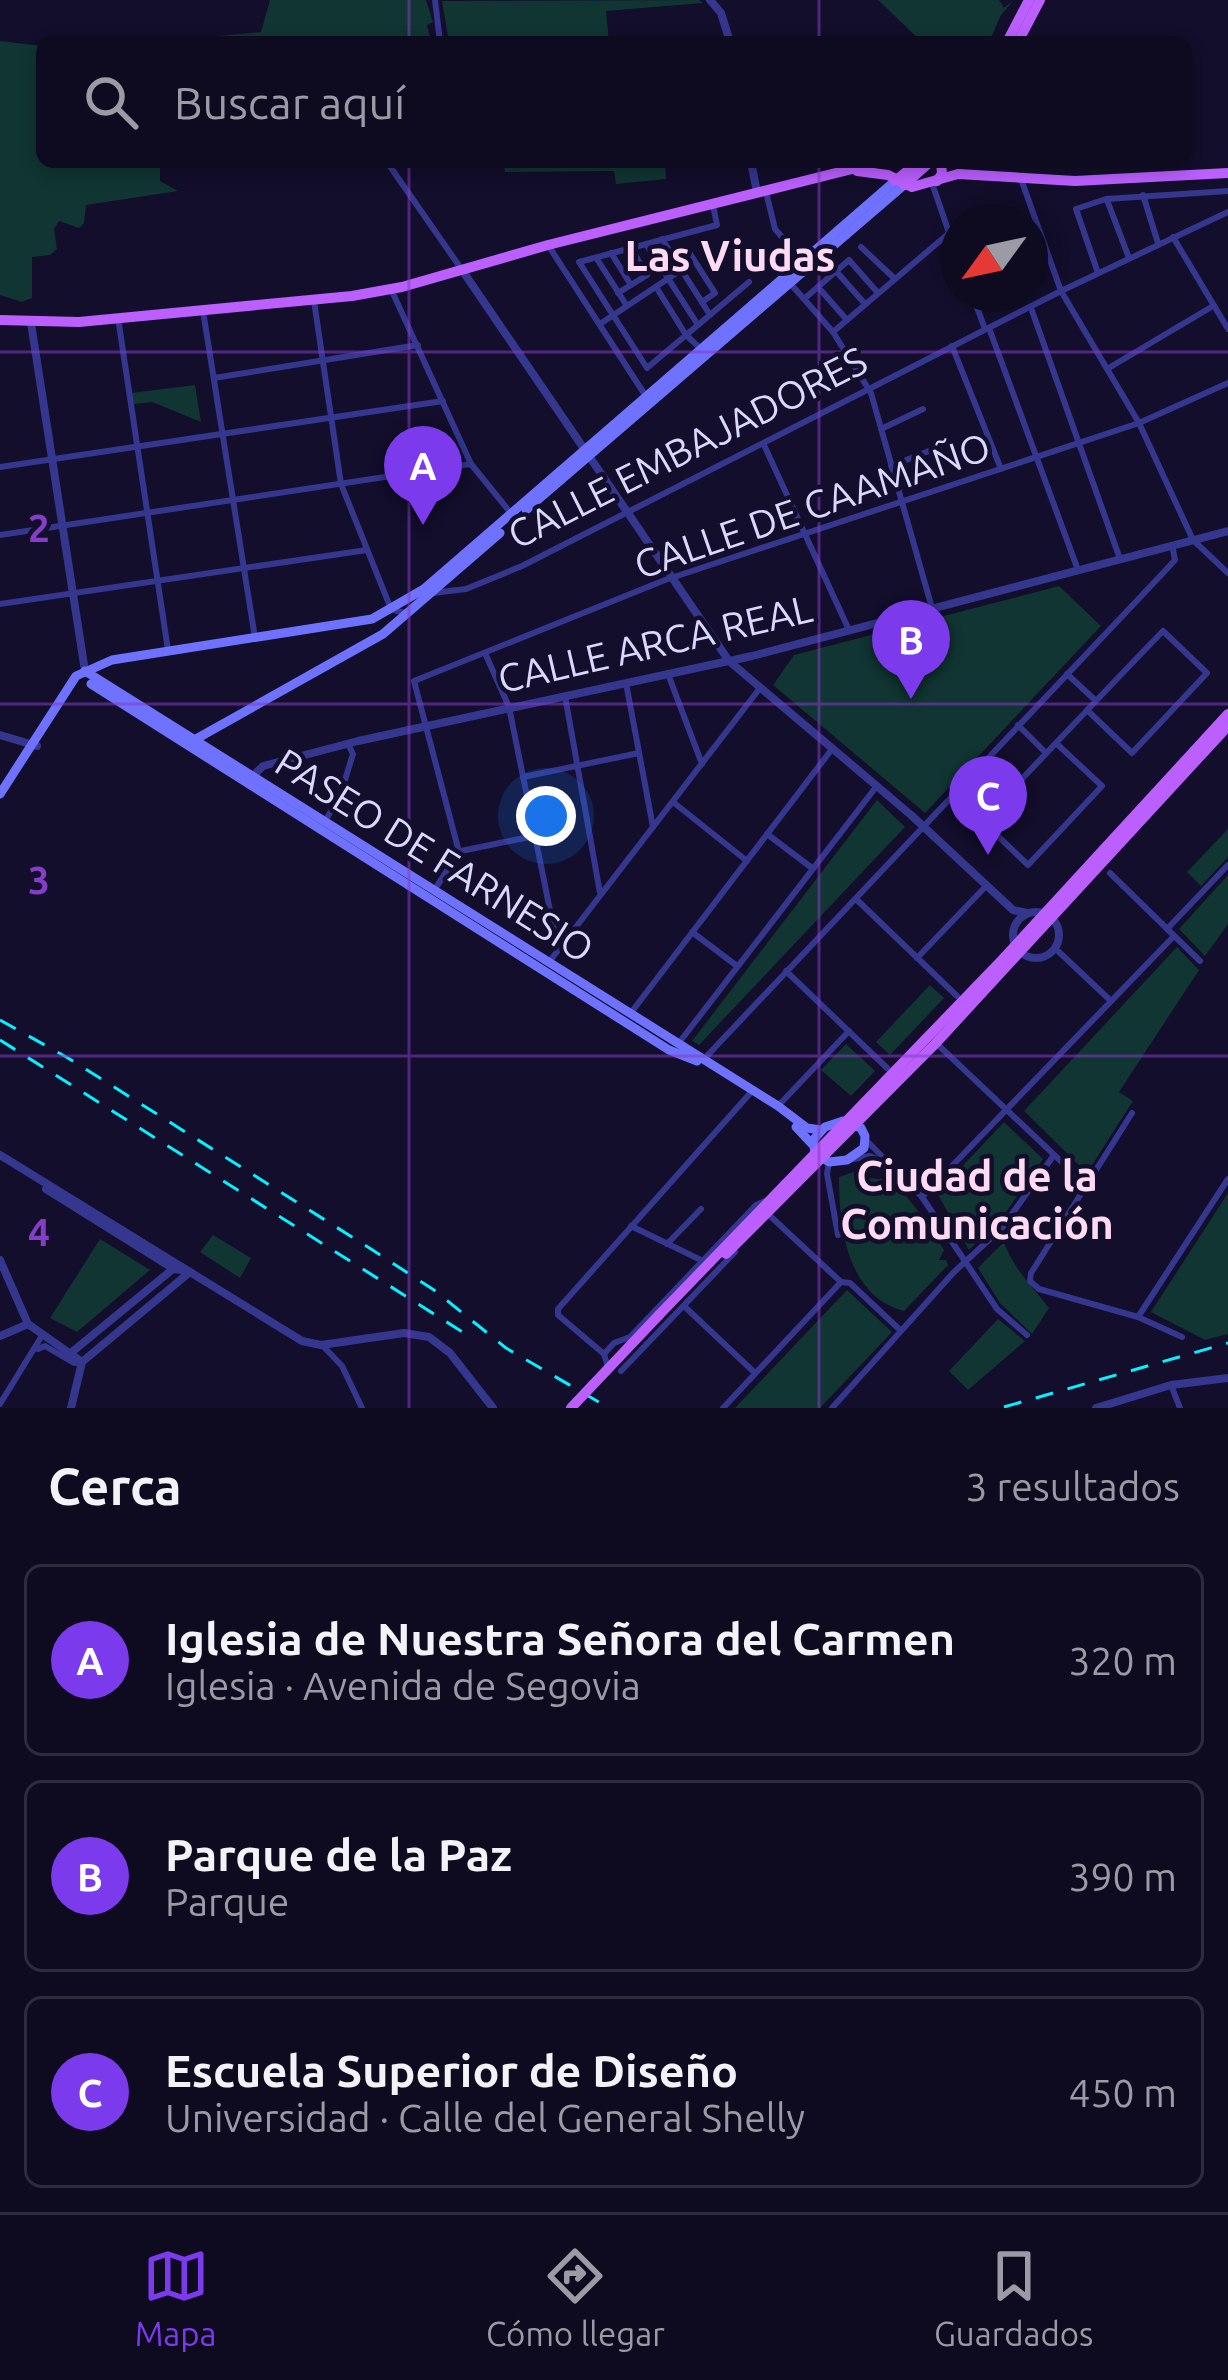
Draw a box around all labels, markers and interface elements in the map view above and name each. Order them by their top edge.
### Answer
search box [36,36,1192,168]
icon: search [78,69,144,135]
text: Buscar aquí [174,77,405,128]
north arrow [940,204,1048,312]
district label: Las Viudas [625,232,835,279]
street label: CALLE EMBAJADORES [501,338,873,556]
street label: CALLE DE CAAMAÑO [629,424,995,586]
pin: A [384,426,462,525]
text: 2 [28,506,50,549]
street label: CALLE ARCA REAL [494,586,816,700]
pin: B [872,600,950,699]
street label: PASEO DE FARNESIO [268,740,602,970]
pin: C [949,756,1027,855]
your location [516,786,576,846]
text: 3 [28,858,50,901]
district label: Ciudad de la Comunicación [840,1152,1114,1247]
text: 4 [28,1210,50,1253]
text: Cerca [48,1457,182,1515]
text: 3 resultados [966,1465,1180,1508]
text: Iglesia de Nuestra Señora del Carmen [165,1613,955,1664]
text: A [76,1639,104,1682]
text: 320 m [1068,1639,1177,1682]
text: Iglesia · Avenida de Segovia [165,1664,641,1707]
text: Parque de la Paz [165,1829,512,1880]
text: B [77,1855,103,1898]
text: 390 m [1068,1855,1177,1898]
text: Parque [165,1880,289,1923]
text: Escuela Superior de Diseño [165,2045,738,2096]
text: C [78,2071,102,2114]
text: 450 m [1068,2071,1177,2114]
text: Universidad · Calle del General Shelly [165,2096,805,2139]
tab: Mapa [135,2243,217,2352]
tab: Cómo llegar [486,2243,665,2352]
tab: Guardados [934,2243,1093,2352]

